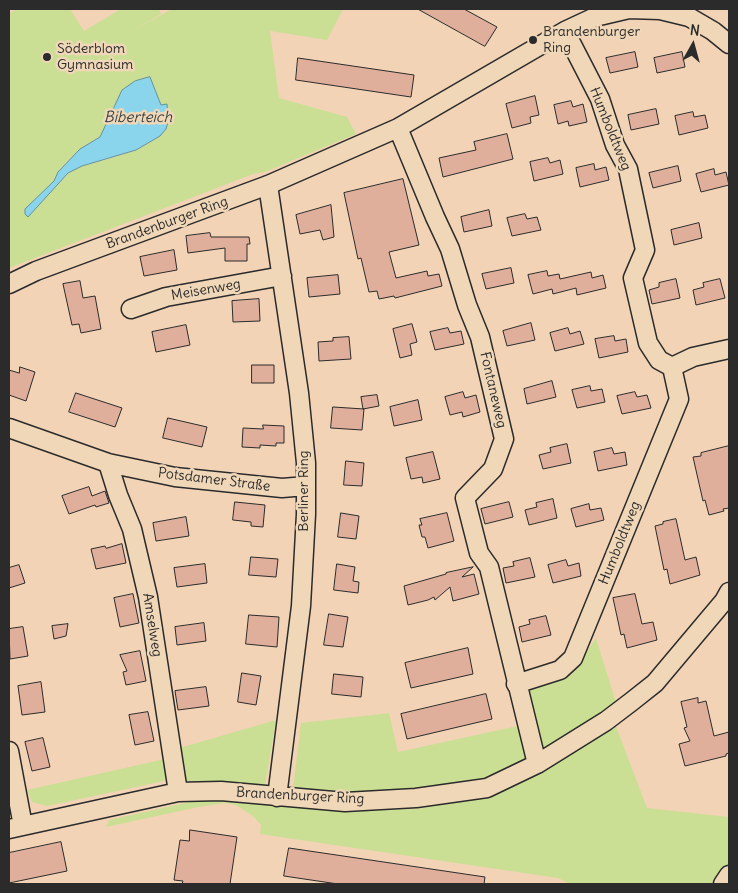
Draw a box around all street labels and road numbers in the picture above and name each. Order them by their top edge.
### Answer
street label: Humboldtweg [586,85,634,173]
street label: Brandenburger Ring [104,193,230,253]
street label: Meisenweg [170,276,242,304]
street label: Fontaneweg [476,350,510,430]
street label: Berliner Ring [296,450,312,532]
street label: Potsdamer Straße [157,465,271,495]
street label: Humboldtweg [596,499,644,587]
street label: Amselweg [139,592,165,658]
street label: Brandenburger Ring [235,784,365,808]

